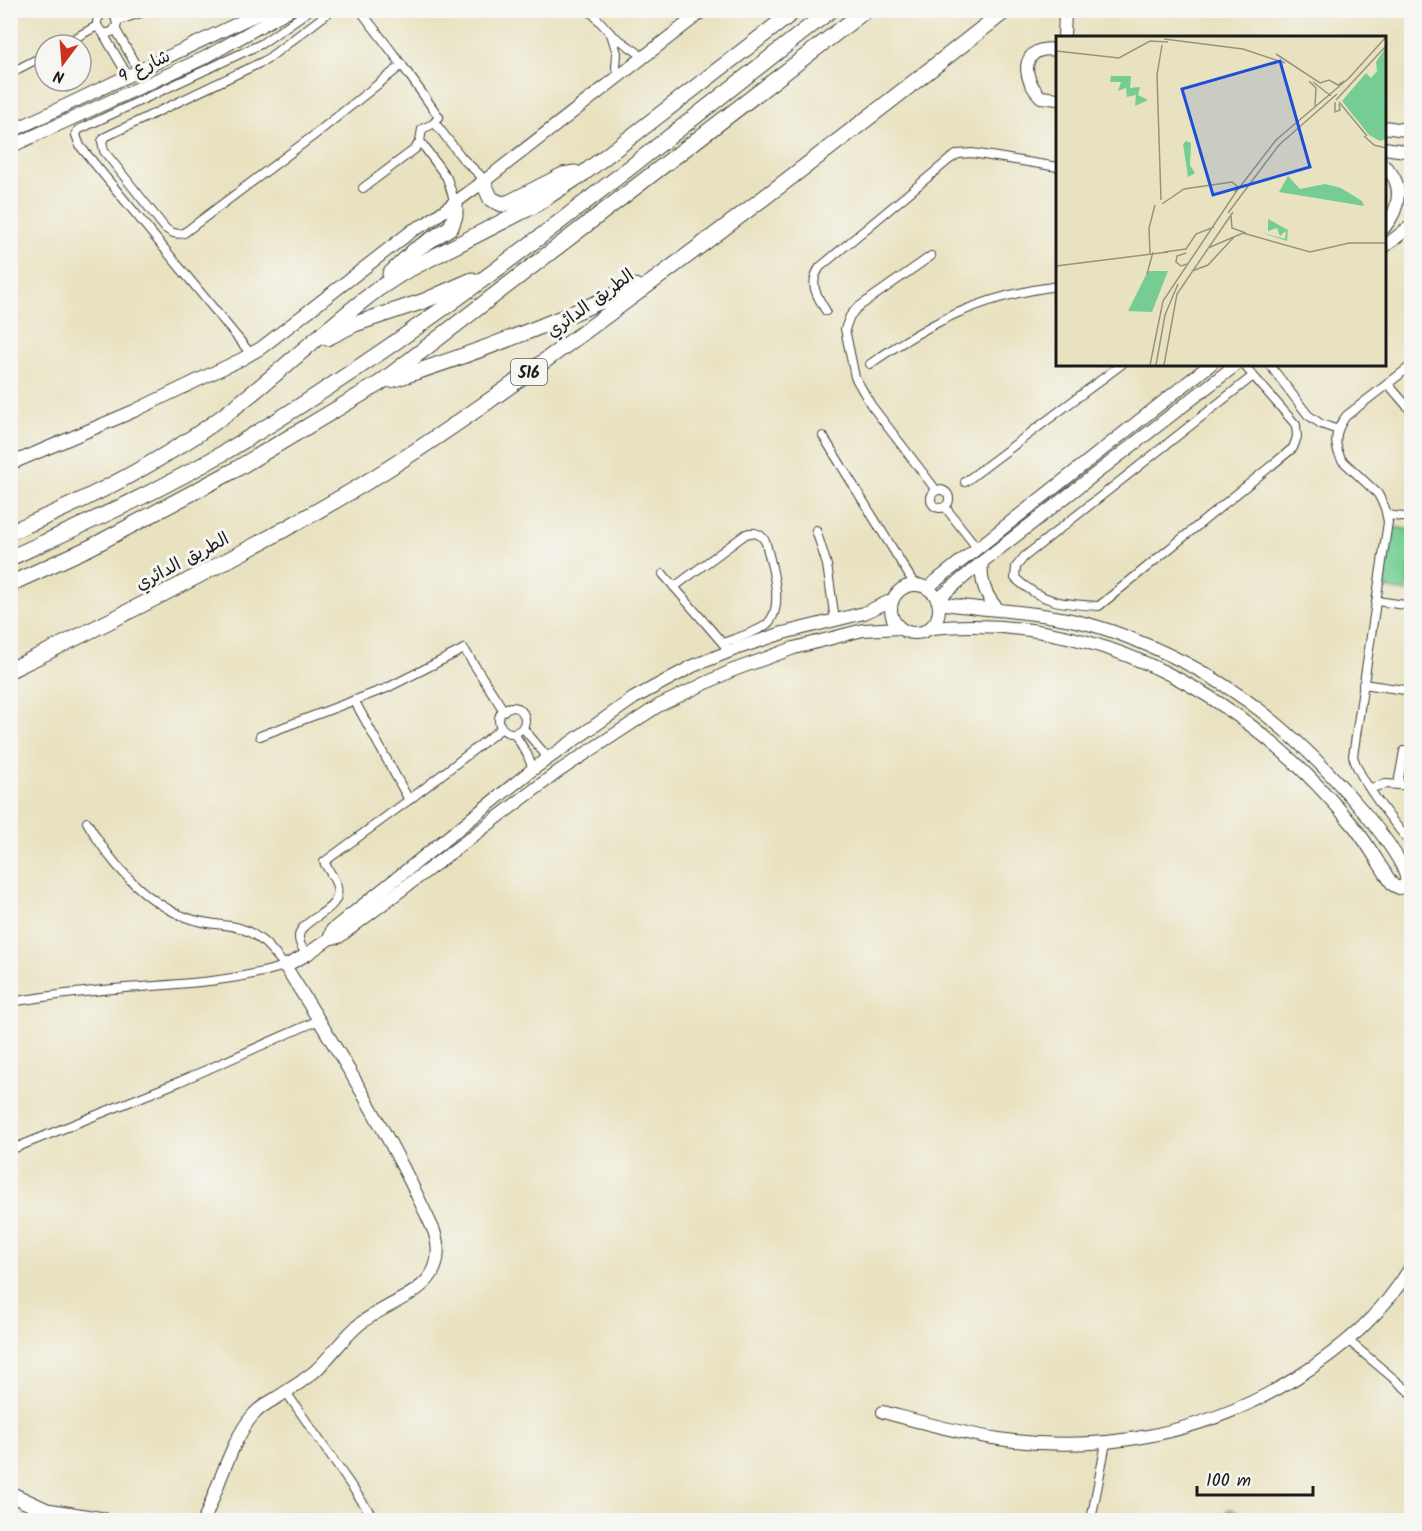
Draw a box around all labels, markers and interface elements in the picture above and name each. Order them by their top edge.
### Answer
north arrow [33,33,93,93]
inset map [1056,36,1386,366]
street label: شارع 9 [114,43,176,92]
text: N [51,63,68,89]
street label: الطريق الدائري [541,262,641,346]
road number: 516 [511,359,547,385]
street label: الطريق الدائري [130,525,235,599]
scale bar [1197,1459,1312,1497]
text: 100 m [1206,1467,1251,1496]

